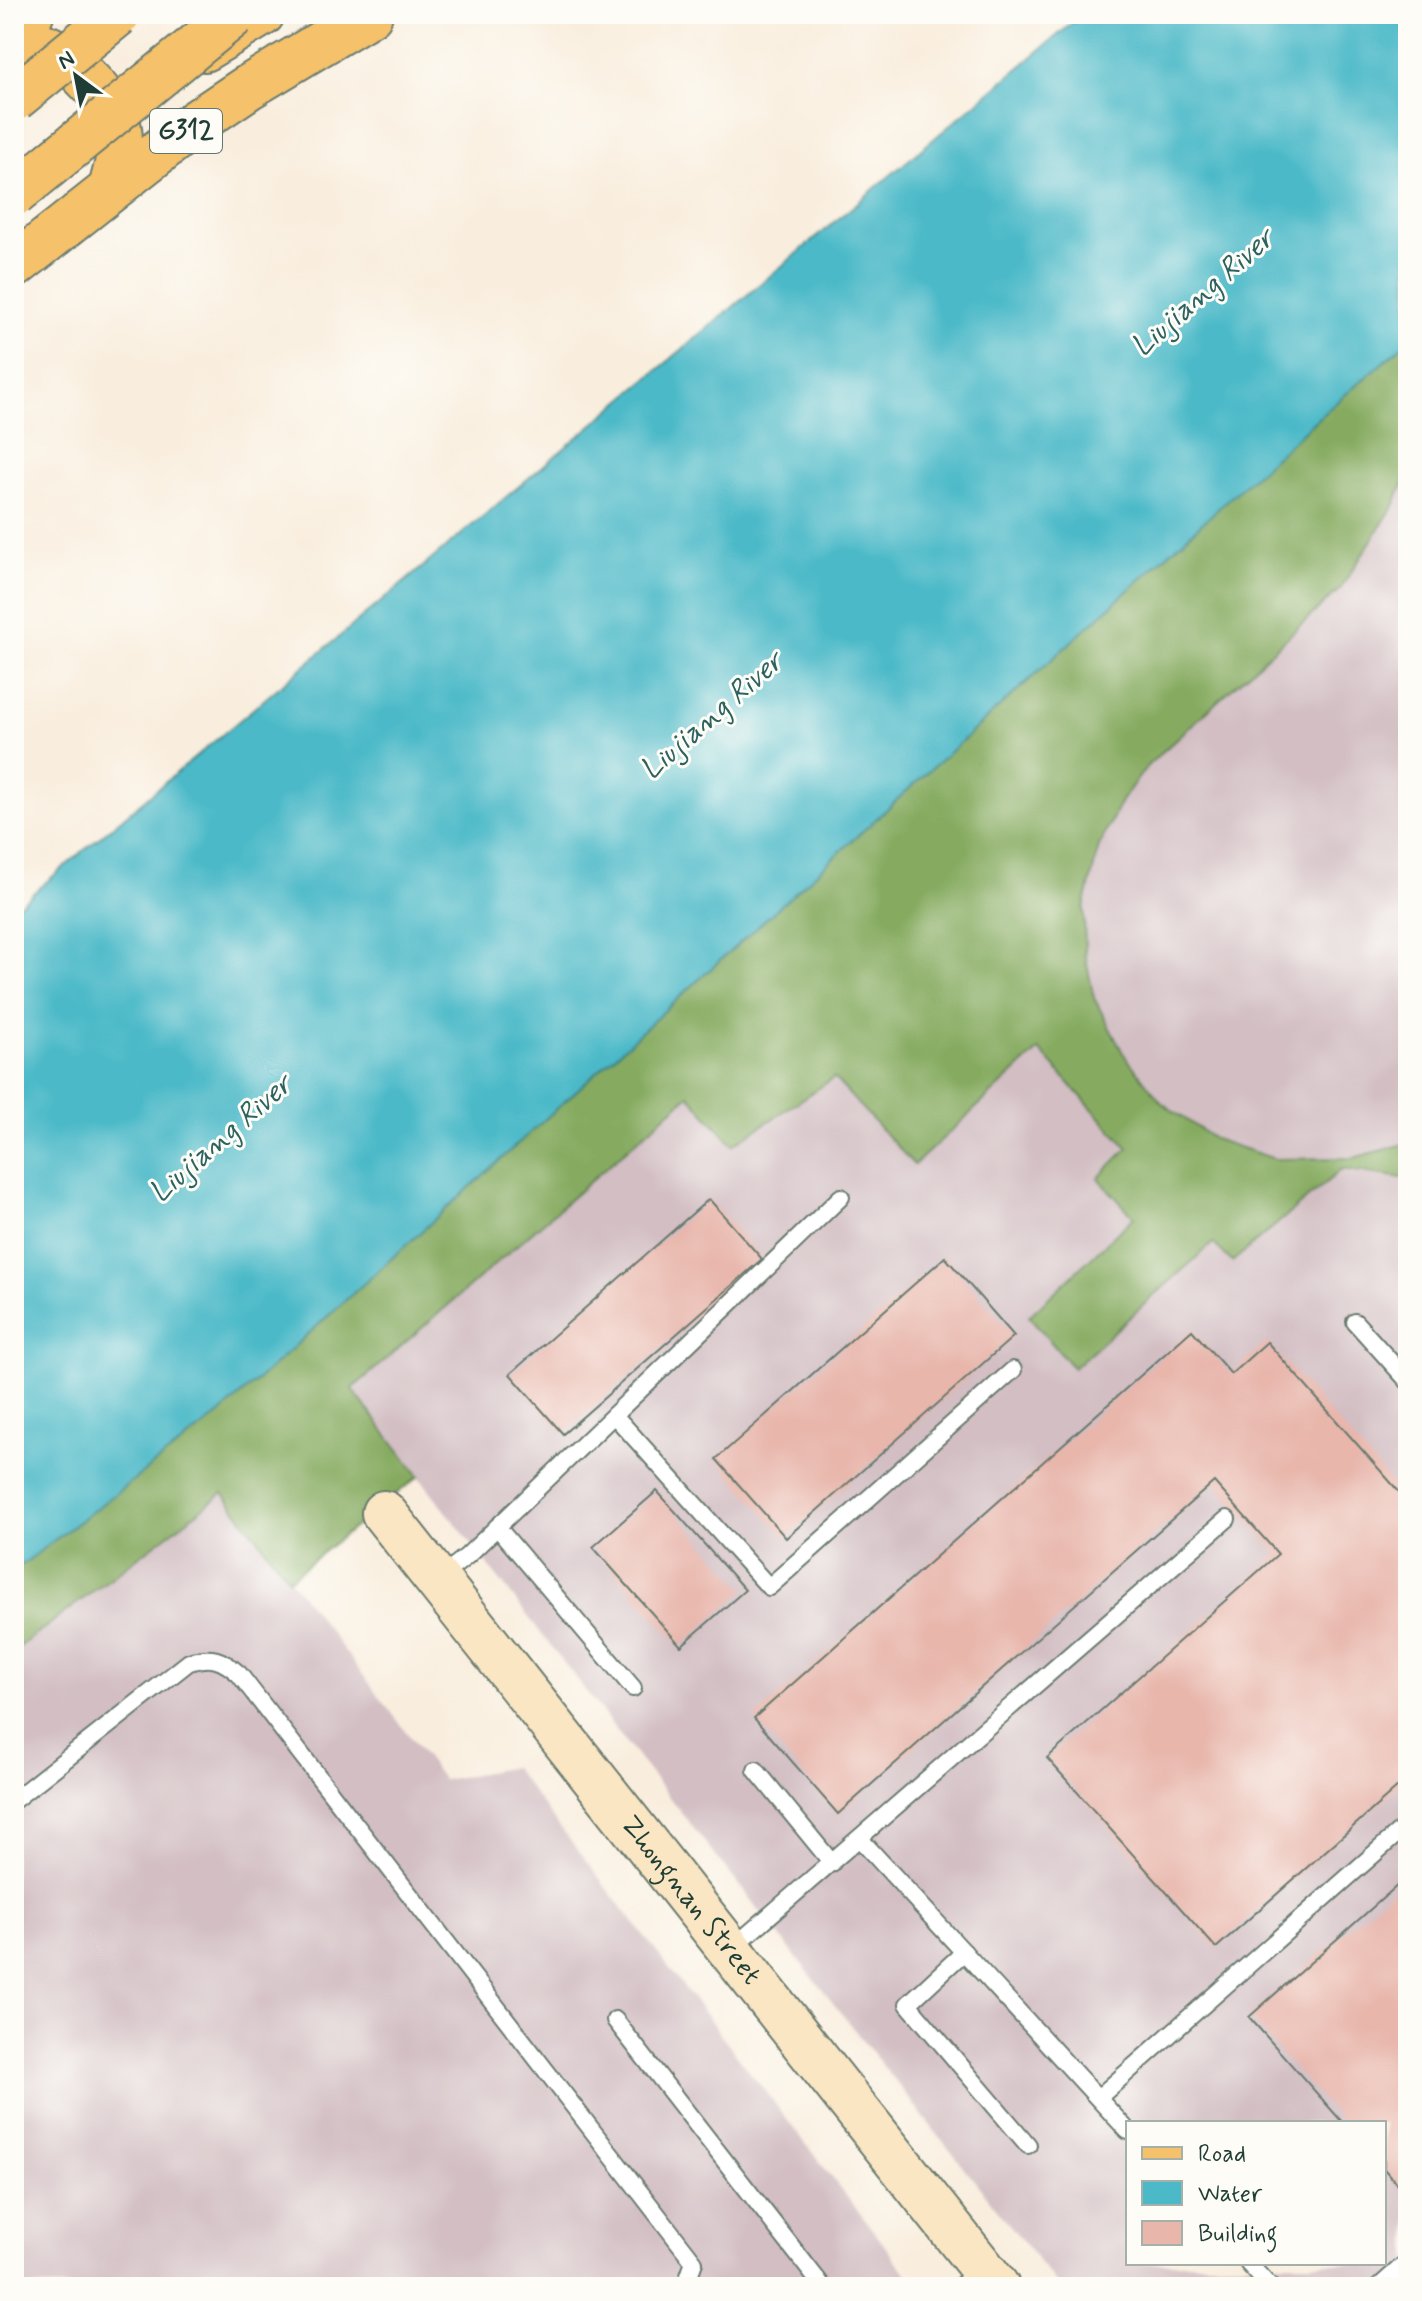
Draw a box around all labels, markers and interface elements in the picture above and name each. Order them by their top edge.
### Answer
north arrow [36,36,116,116]
text: N [53,45,80,76]
road number: G312 [150,109,222,153]
water label: Liujiang River [1123,218,1286,367]
water label: Liujiang River [632,641,795,790]
water label: Liujiang River [141,1064,304,1213]
street label: Zhongnan Street [612,1808,769,1993]
legend [1126,2121,1386,2265]
text: Road [1198,2139,1246,2170]
text: Water [1198,2179,1263,2210]
text: Building [1198,2219,1278,2253]

